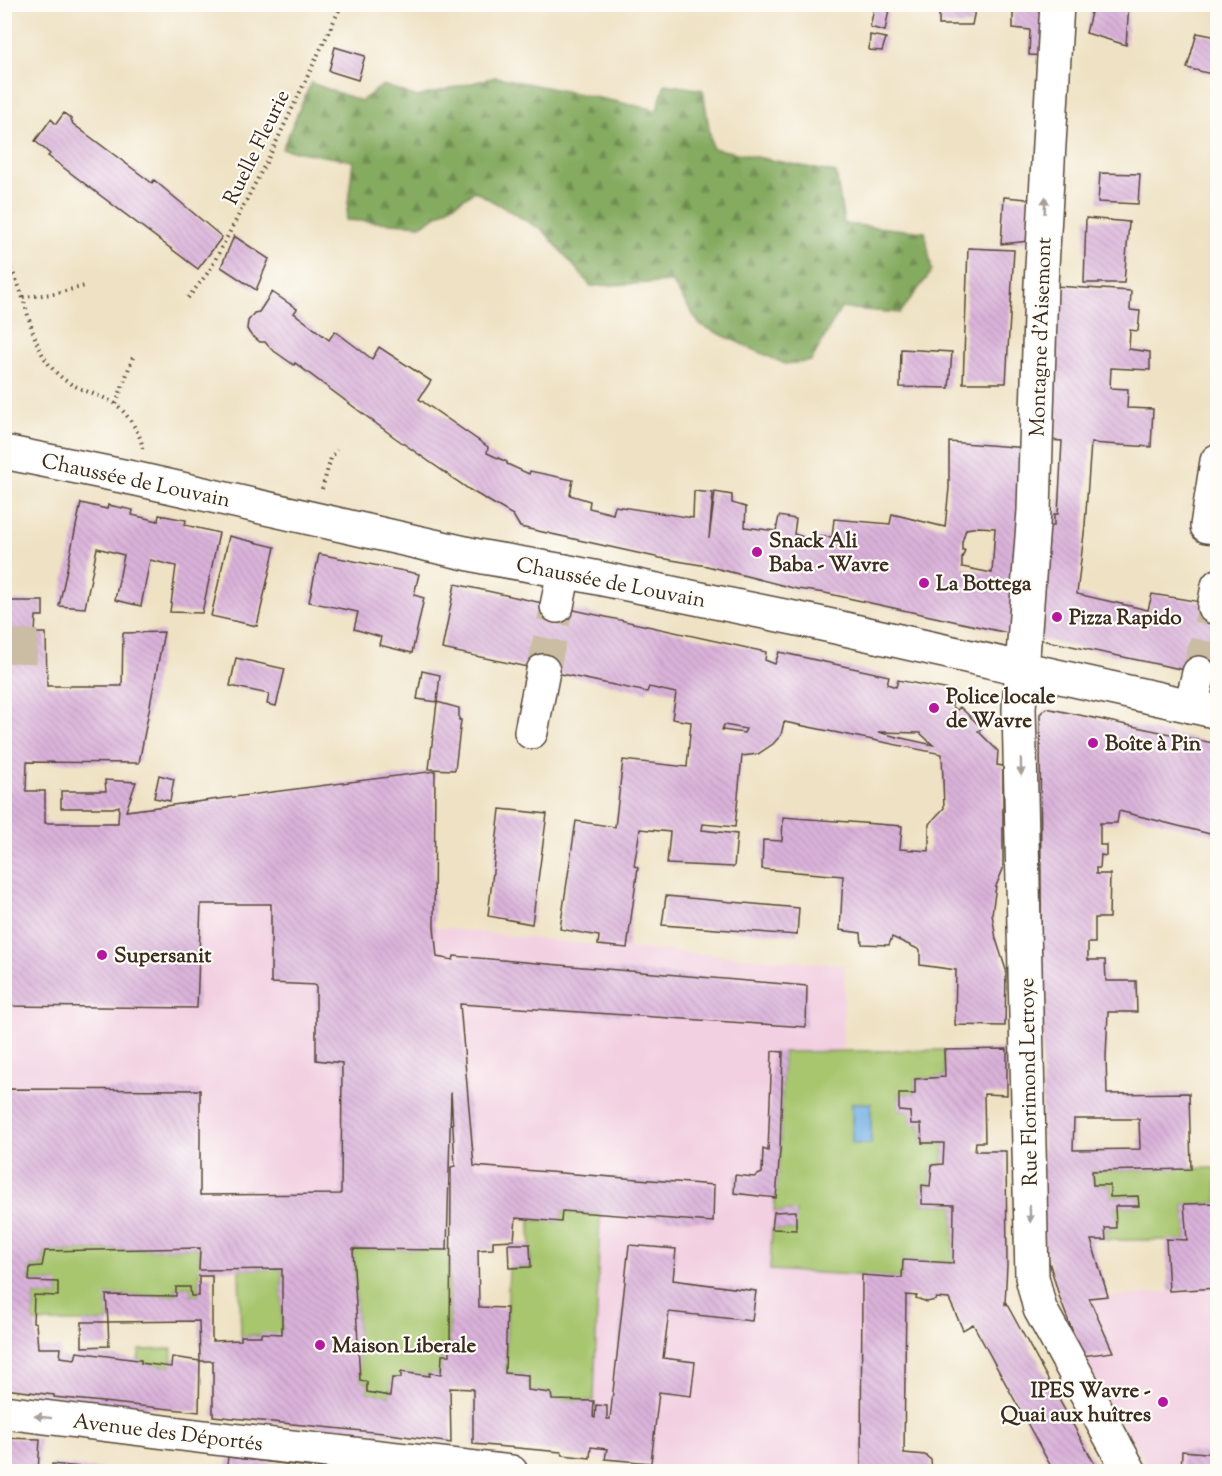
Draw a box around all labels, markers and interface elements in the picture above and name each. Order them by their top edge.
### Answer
street label: Ruelle Fleurie [217,85,299,210]
one-way arrow [1041,195,1050,214]
street label: Montagne d'Aisemont [1024,237,1060,437]
street label: Chaussée de Louvain [38,447,233,517]
place label: Snack Ali Baba - Wavre [769,527,889,581]
marker: Snack Ali Baba - Wavre [750,545,764,559]
street label: Chaussée de Louvain [513,551,708,617]
place label: La Bottega [936,570,1032,600]
marker: La Bottega [917,576,931,590]
place label: Pizza Rapido [1069,604,1182,634]
marker: Pizza Rapido [1050,610,1064,624]
place label: Police locale de Wavre [946,683,1056,737]
marker: Police locale de Wavre [927,701,941,715]
place label: Boîte à Pin [1105,730,1202,760]
marker: Boîte à Pin [1086,736,1100,750]
one-way arrow [1016,757,1025,776]
place label: Supersanit [114,942,212,972]
marker: Supersanit [95,948,109,962]
street label: Rue Florimond Letroye [1013,977,1047,1187]
one-way arrow [1025,1204,1035,1223]
place label: Maison Liberale [332,1332,476,1362]
marker: Maison Liberale [313,1338,327,1352]
place label: IPES Wavre - Quai aux huîtres [1001,1377,1151,1431]
marker: IPES Wavre - Quai aux huîtres [1156,1395,1170,1409]
street label: Avenue des Déportés [71,1407,264,1461]
one-way arrow [34,1412,53,1422]

